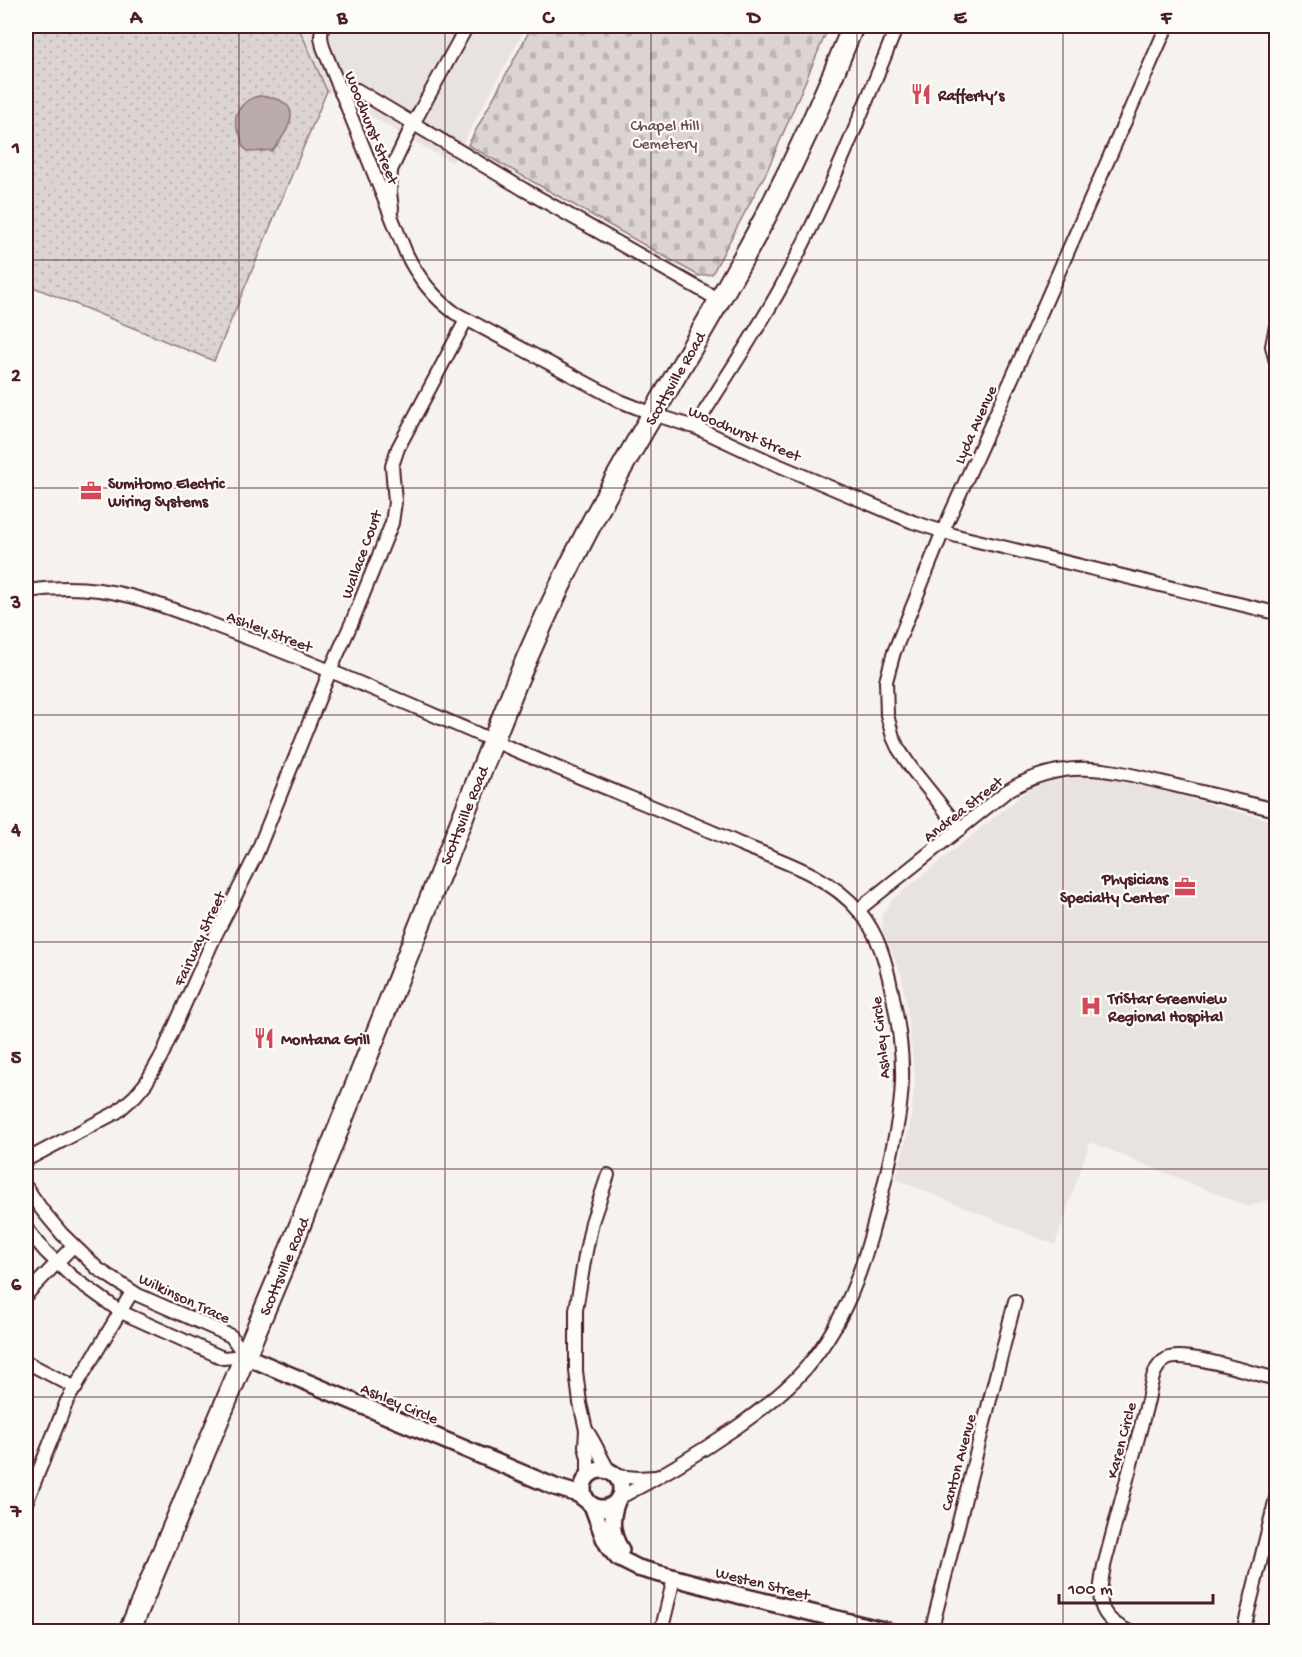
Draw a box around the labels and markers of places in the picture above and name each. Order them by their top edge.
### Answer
restaurant icon: Rafferty’s [909,82,933,106]
place label: Rafferty’s [937,87,1005,107]
place label: Sumitomo Electric Wiring Systems [107,476,226,513]
office icon: Sumitomo Electric Wiring Systems [79,479,103,503]
place label: Physicians Specialty Center [1060,872,1170,909]
office icon: Physicians Specialty Center [1173,875,1197,899]
place label: TriStar Greenview Regional Hospital [1106,991,1227,1028]
hospital icon: TriStar Greenview Regional Hospital [1079,994,1103,1018]
restaurant icon: Montana Grill [252,1026,276,1050]
place label: Montana Grill [281,1032,370,1051]

